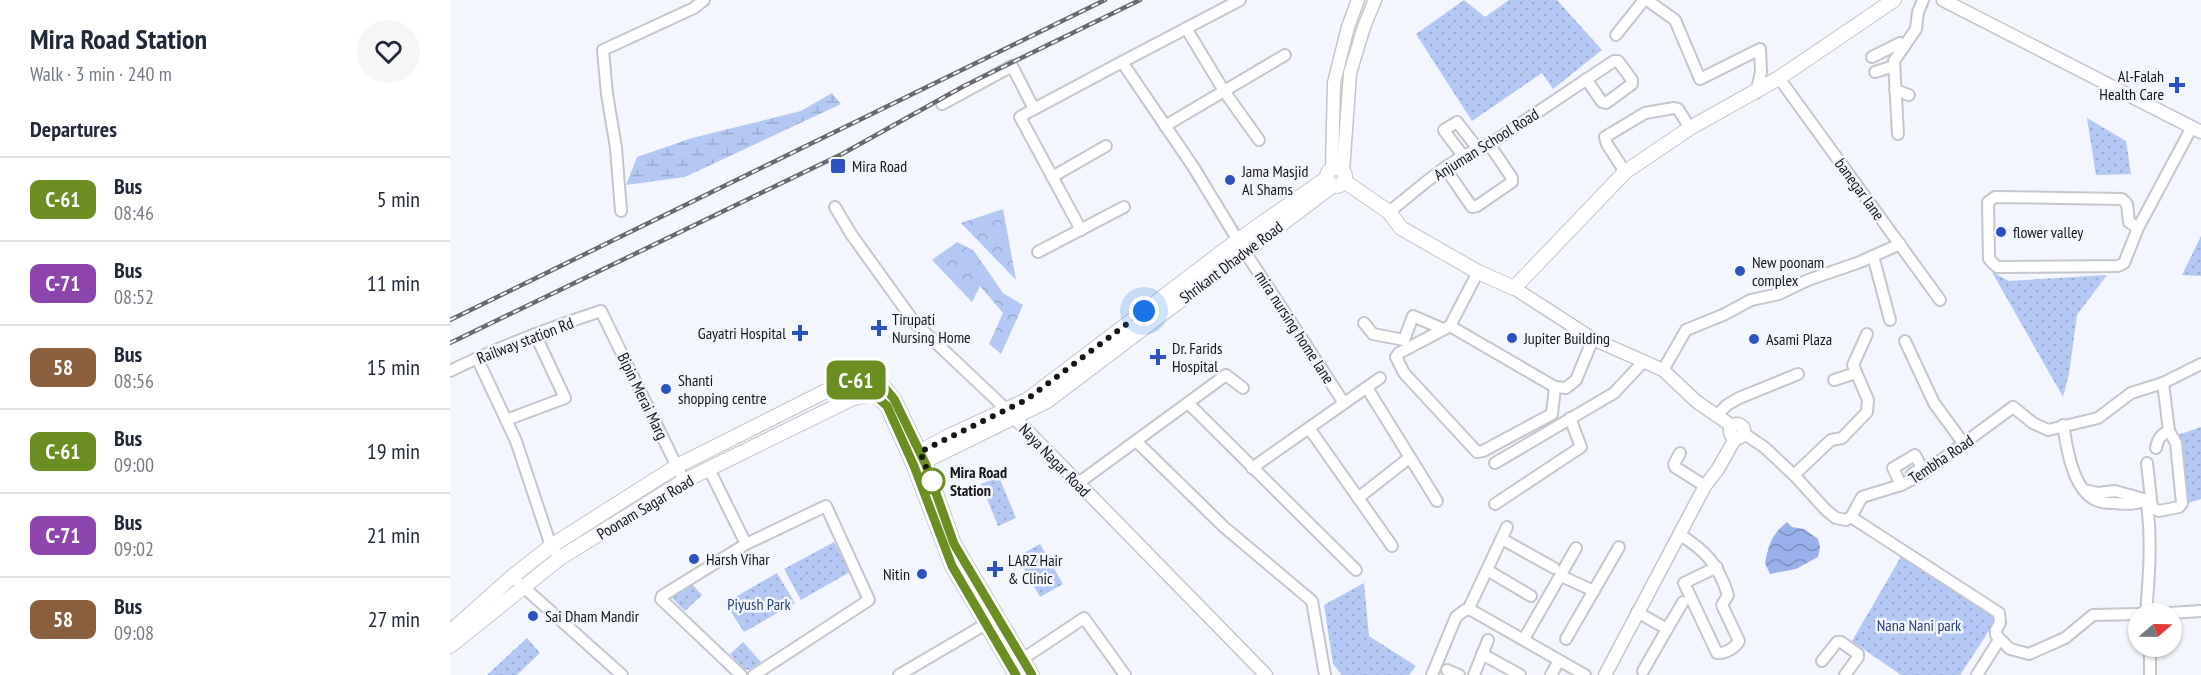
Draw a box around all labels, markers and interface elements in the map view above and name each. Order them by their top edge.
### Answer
text: Mira Road Station [30,20,207,57]
button: heart [357,20,420,83]
text: Walk · 3 min · 240 m [30,61,172,87]
place label: Al-Falah Health Care [2099,66,2164,104]
marker: Al-Falah Health Care [2168,76,2186,94]
street label: Anjuman School Road [1430,104,1542,184]
text: Departures [30,115,117,143]
street label: banegar lane [1831,154,1889,224]
place label: Mira Road [852,156,907,176]
marker: Mira Road [829,157,847,175]
place label: Jama Masjid Al Shams [1241,161,1308,199]
text: Bus [114,172,142,200]
marker: Jama Masjid Al Shams [1223,173,1237,187]
text: 5 min [377,185,420,213]
text: C-61 [46,186,80,213]
text: 08:46 [114,200,154,226]
street label: Shrikant Dhadwe Road [1175,216,1287,307]
place label: flower valley [2013,222,2083,242]
marker: flower valley [1994,225,2008,239]
place label: New poonam complex [1752,252,1824,290]
text: Bus [114,256,142,284]
marker: New poonam complex [1733,264,1747,278]
street label: mira nursing home lane [1251,267,1339,387]
text: 11 min [367,269,420,297]
text: C-71 [46,270,80,297]
text: 08:52 [114,284,154,310]
your location [1129,296,1159,326]
place label: Tirupati Nursing Home [892,309,971,347]
street label: Railway station Rd [474,312,576,368]
marker: Tirupati Nursing Home [870,319,888,337]
place label: Gayatri Hospital [698,323,786,343]
marker: Gayatri Hospital [791,324,809,342]
place label: Jupiter Building [1523,328,1610,348]
place label: Asami Plaza [1766,329,1832,349]
marker: Jupiter Building [1505,331,1519,345]
marker: Asami Plaza [1747,332,1761,346]
place label: Dr. Farids Hospital [1172,338,1222,376]
text: Bus [114,340,142,368]
marker: Dr. Farids Hospital [1149,348,1167,366]
street label: Bipin Merai Marg [613,349,673,443]
text: 15 min [367,353,420,381]
text: 58 [53,354,73,381]
line badge: C-61 [814,360,898,400]
text: C-61 [839,367,873,394]
text: 08:56 [114,368,154,394]
place label: Shanti shopping centre [678,370,767,408]
marker: Shanti shopping centre [659,382,673,396]
street label: Naya Nagar Road [1015,419,1095,501]
text: Bus [114,424,142,452]
street label: Tembha Road [1905,430,1977,488]
text: 19 min [367,437,420,465]
text: C-61 [46,438,80,465]
text: 09:00 [114,452,154,478]
place label: Mira Road Station [950,462,1007,500]
marker: Mira Road Station [919,468,945,494]
street label: Poonam Sagar Road [593,470,697,544]
text: Bus [114,508,142,536]
text: 21 min [367,521,420,549]
text: C-71 [46,522,80,549]
text: 09:02 [114,536,154,562]
place label: Harsh Vihar [706,549,770,569]
place label: LARZ Hair & Clinic [1008,550,1063,588]
marker: Harsh Vihar [687,552,701,566]
marker: LARZ Hair & Clinic [986,560,1004,578]
place label: Nitin [883,564,910,584]
marker: Nitin [915,567,929,581]
text: Bus [114,592,142,620]
park label: Piyush Park [727,594,791,614]
north arrow [2128,603,2182,657]
map controls [2128,603,2182,657]
text: 27 min [368,605,420,633]
text: 58 [53,606,73,633]
place label: Sai Dham Mandir [545,606,640,626]
marker: Sai Dham Mandir [526,609,540,623]
park label: Nana Nani park [1877,615,1962,635]
text: 09:08 [114,620,154,646]

